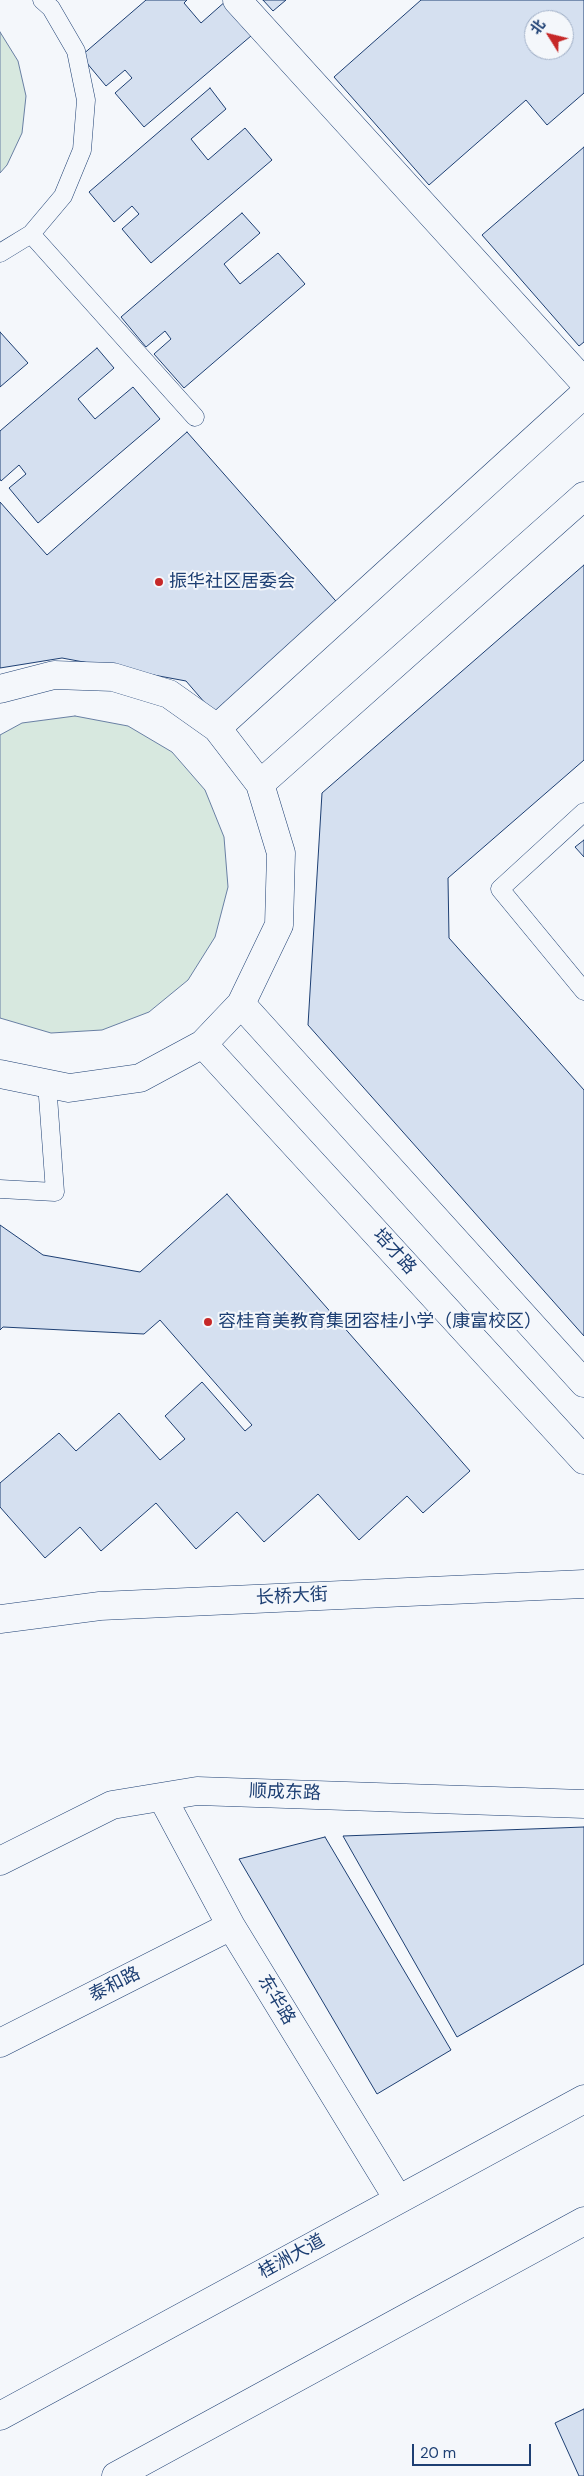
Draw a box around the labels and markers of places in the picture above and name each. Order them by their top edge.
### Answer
place label: 振华社区居委会 [169,571,295,593]
marker: 振华社区居委会 [153,576,165,588]
place label: 容桂育美教育集团容桂小学（康富校区） [218,1311,542,1333]
marker: 容桂育美教育集团容桂小学（康富校区） [202,1316,214,1328]

